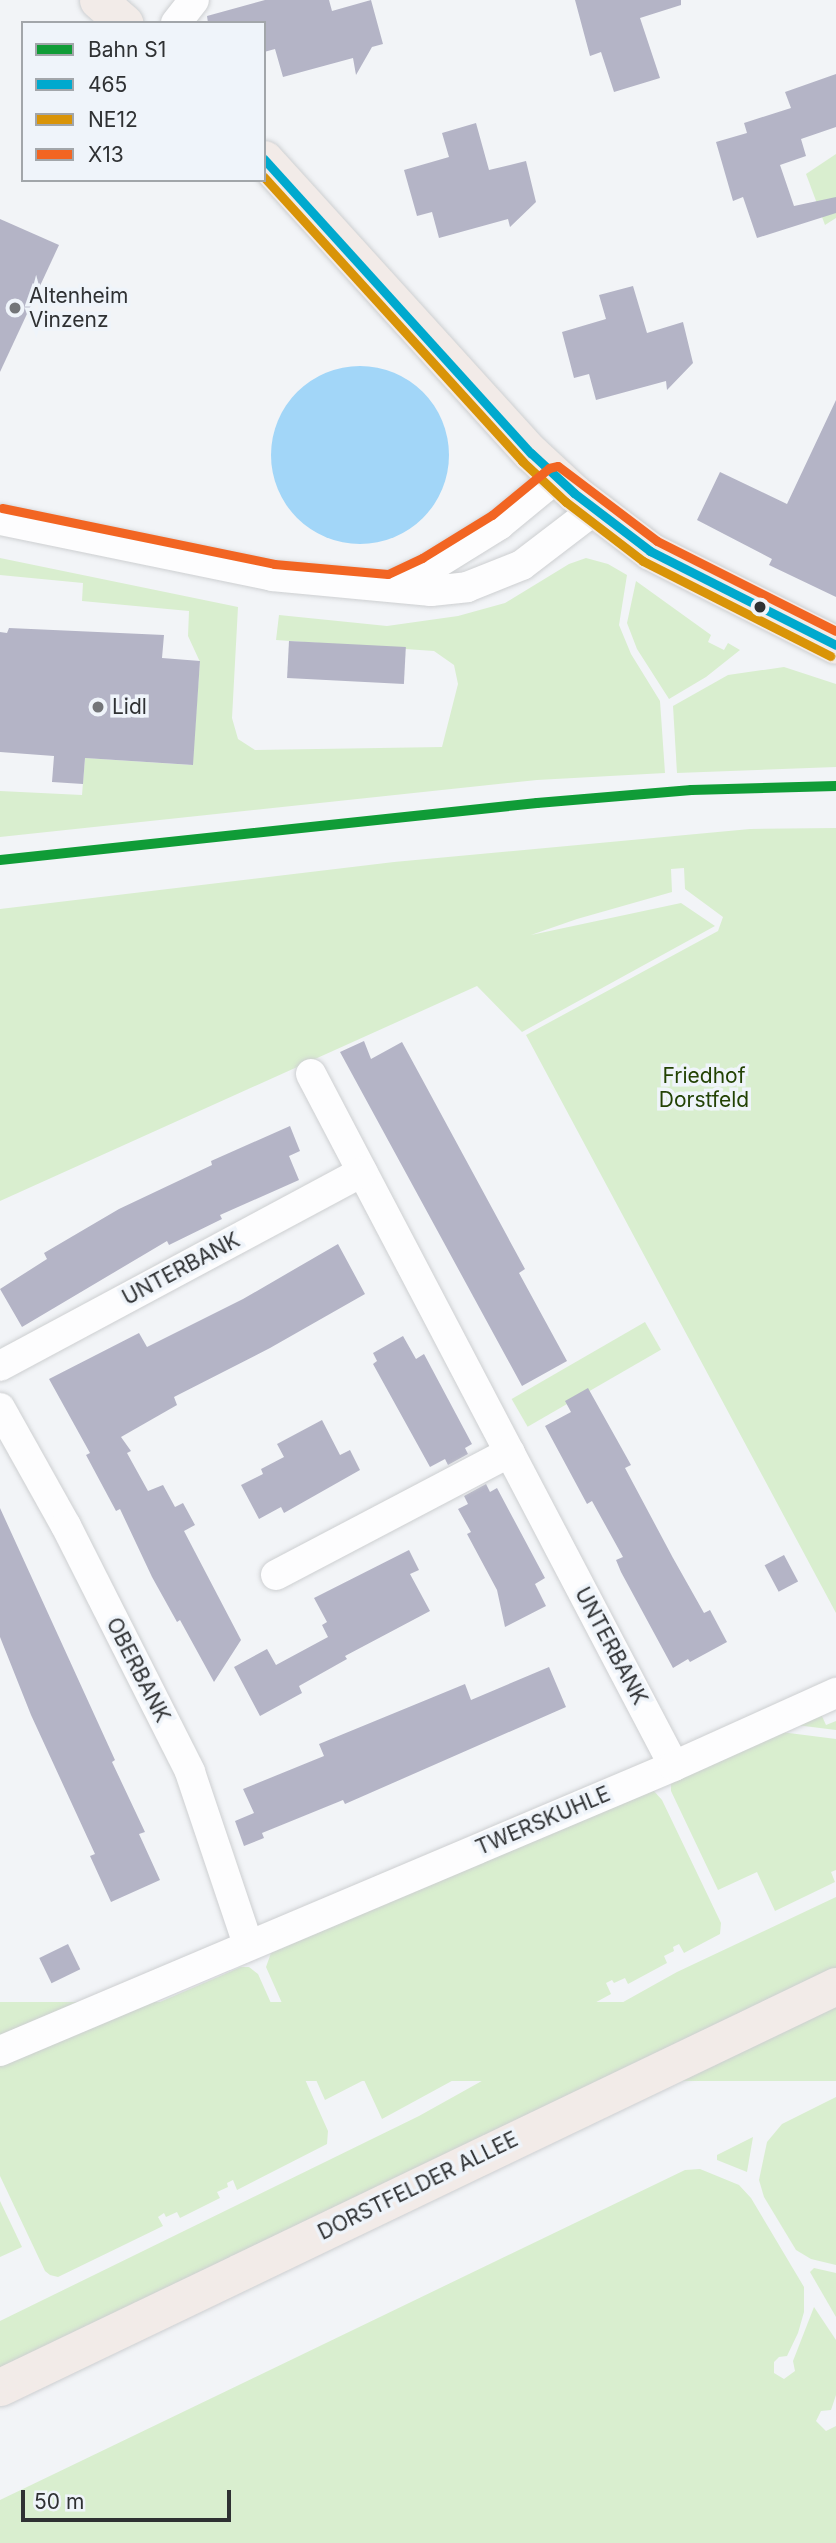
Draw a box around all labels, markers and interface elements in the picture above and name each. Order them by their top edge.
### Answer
legend [21,21,266,182]
text: Bahn S1 [88,37,166,62]
text: 465 [88,72,127,97]
text: NE12 [88,107,138,132]
text: X13 [88,142,124,167]
place label: Altenheim Vinzenz [29,283,128,333]
marker: Altenheim Vinzenz [7,300,23,316]
unlabelled marker [753,600,767,614]
place label: Lidl [112,694,147,720]
marker: Lidl [90,699,106,715]
park label: Friedhof Dorstfeld [659,1063,749,1113]
street label: UNTERBANK [118,1228,244,1310]
street label: UNTERBANK [570,1583,652,1709]
street label: OBERBANK [101,1613,175,1727]
street label: TWERSKUHLE [472,1781,614,1861]
street label: DORSTFELDER ALLEE [314,2127,522,2245]
scale bar [24,2476,234,2520]
text: 50 m [34,2489,84,2514]

